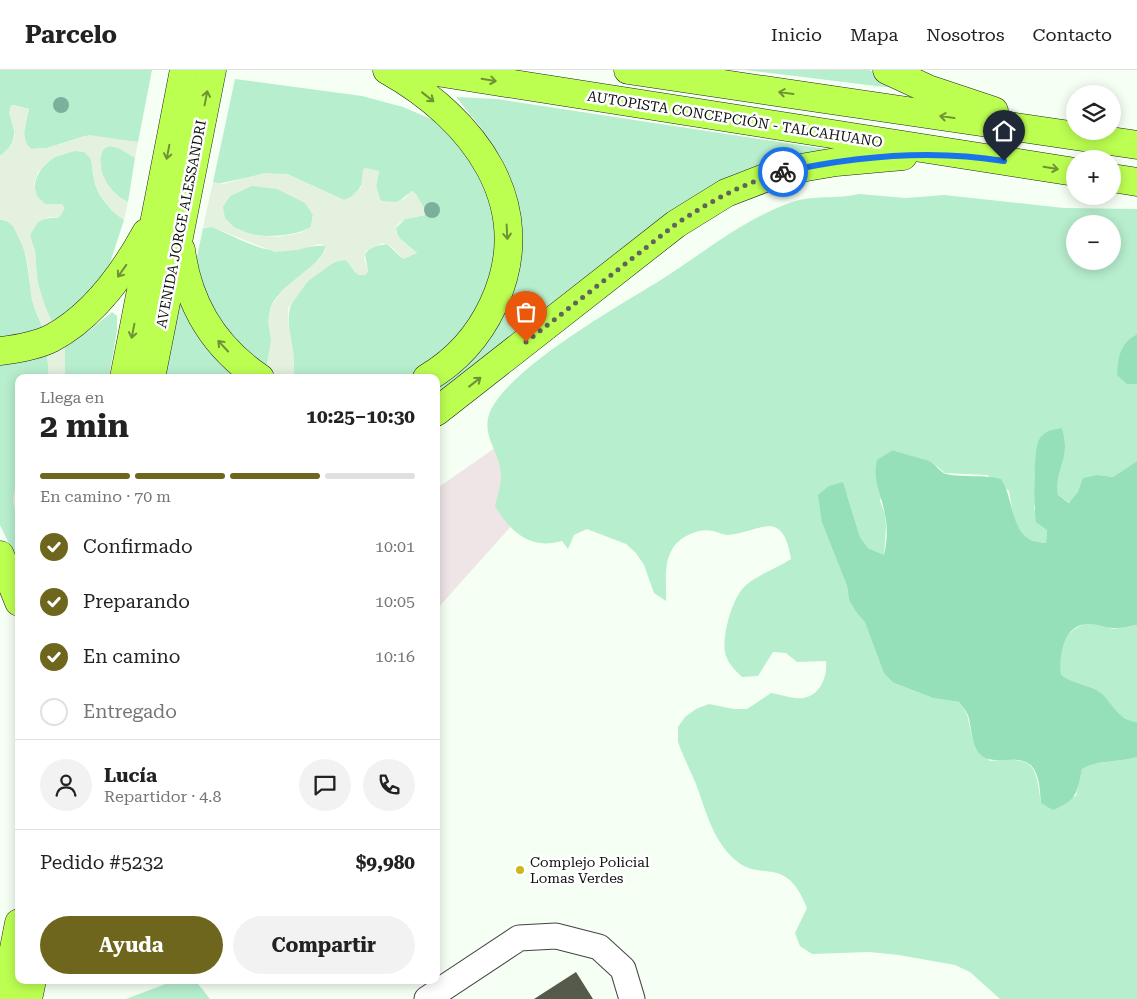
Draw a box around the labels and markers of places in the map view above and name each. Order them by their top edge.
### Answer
pin [983,110,1025,161]
pin [505,291,547,342]
place label: Complejo Policial Lomas Verdes [530,854,650,886]
marker: Complejo Policial Lomas Verdes [514,864,526,876]

